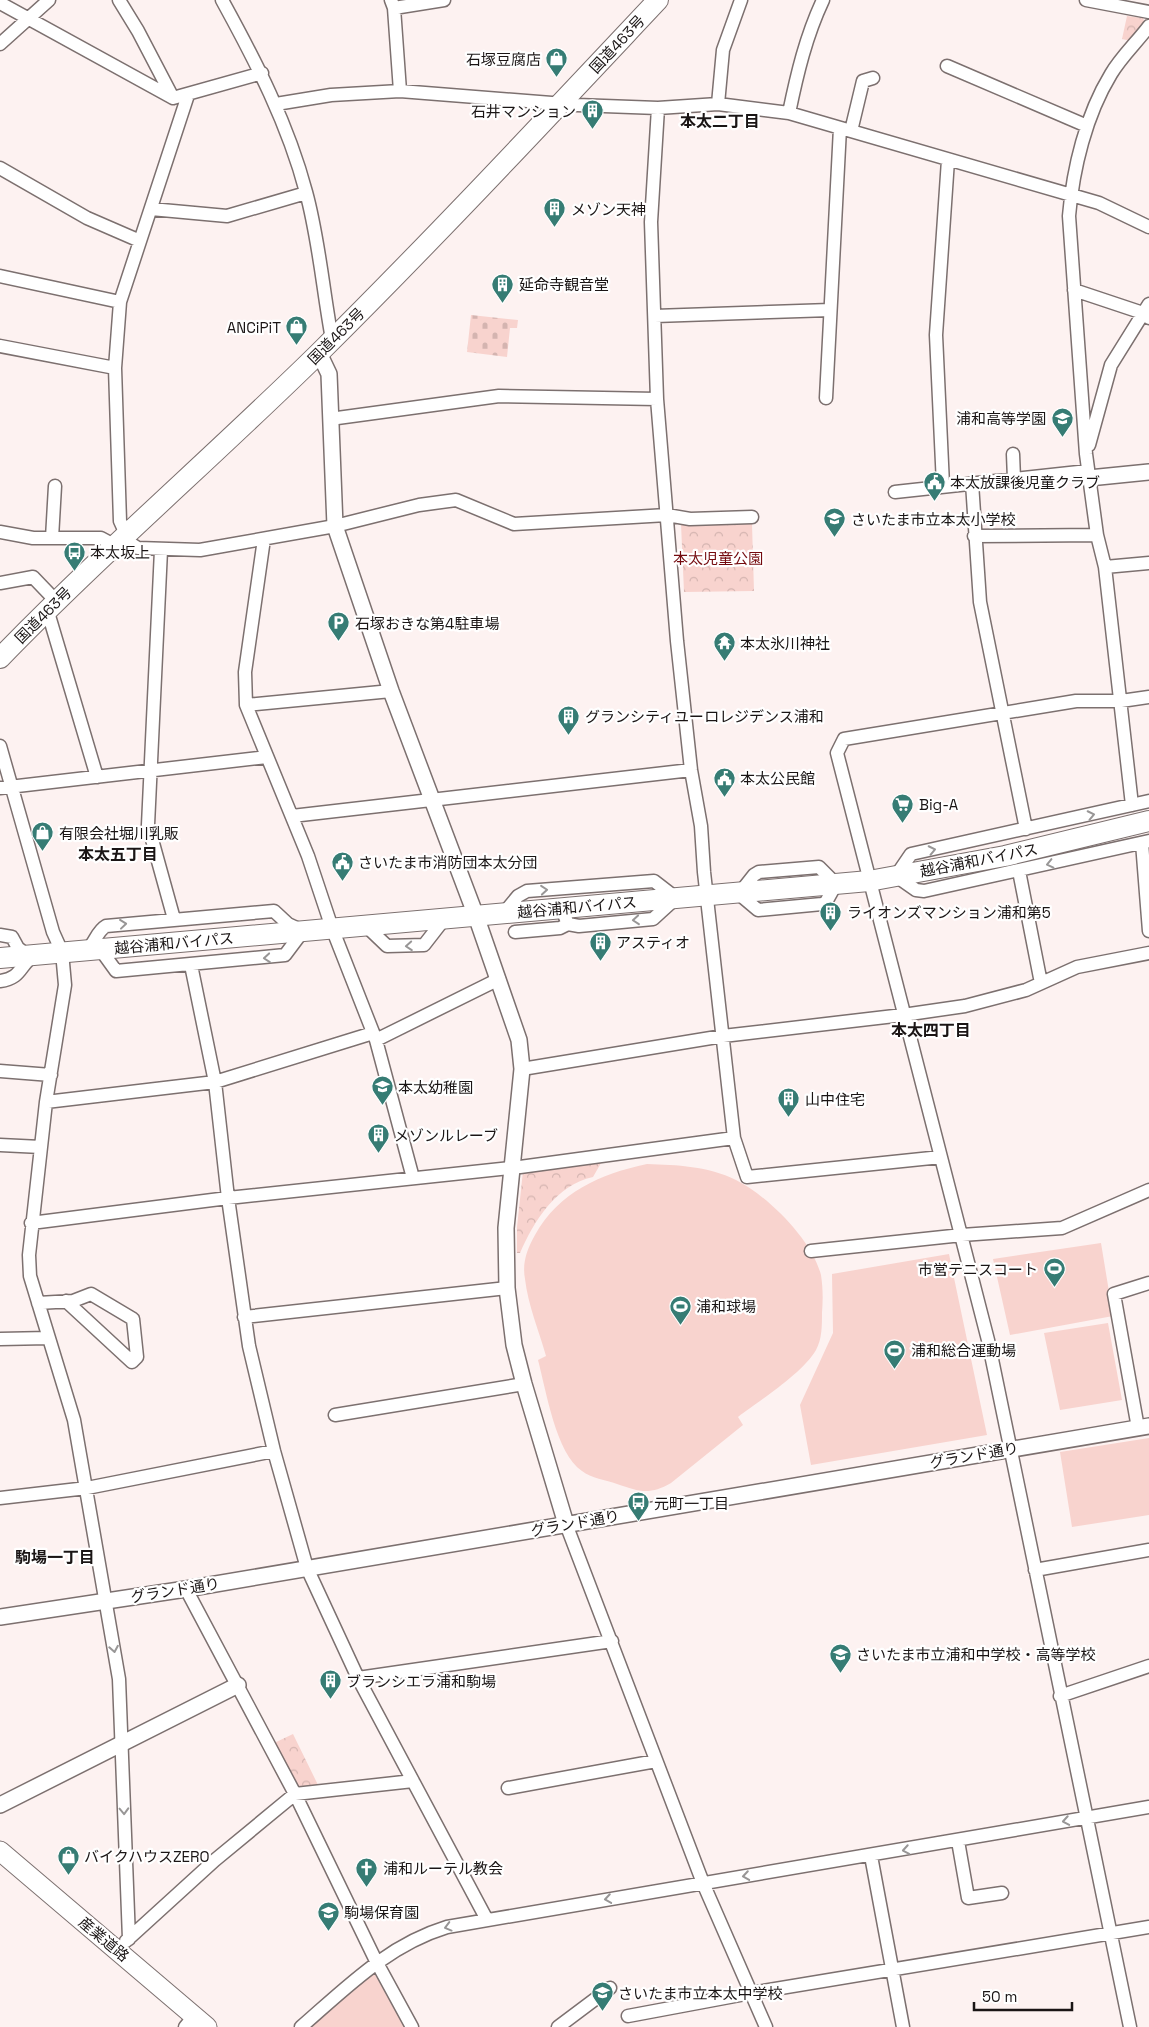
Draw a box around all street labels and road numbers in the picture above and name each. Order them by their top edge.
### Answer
street label: 国道463号 [585,11,649,77]
street label: 国道463号 [304,304,368,368]
street label: 国道463号 [11,583,75,647]
street label: 越谷浦和バイパス [917,839,1040,881]
street label: 越谷浦和バイパス [516,892,637,922]
street label: 越谷浦和バイパス [113,928,234,958]
street label: グランド通り [928,1438,1020,1472]
street label: グランド通り [529,1506,621,1540]
street label: グランド通り [129,1574,221,1606]
street label: 産業道路 [75,1912,133,1966]

